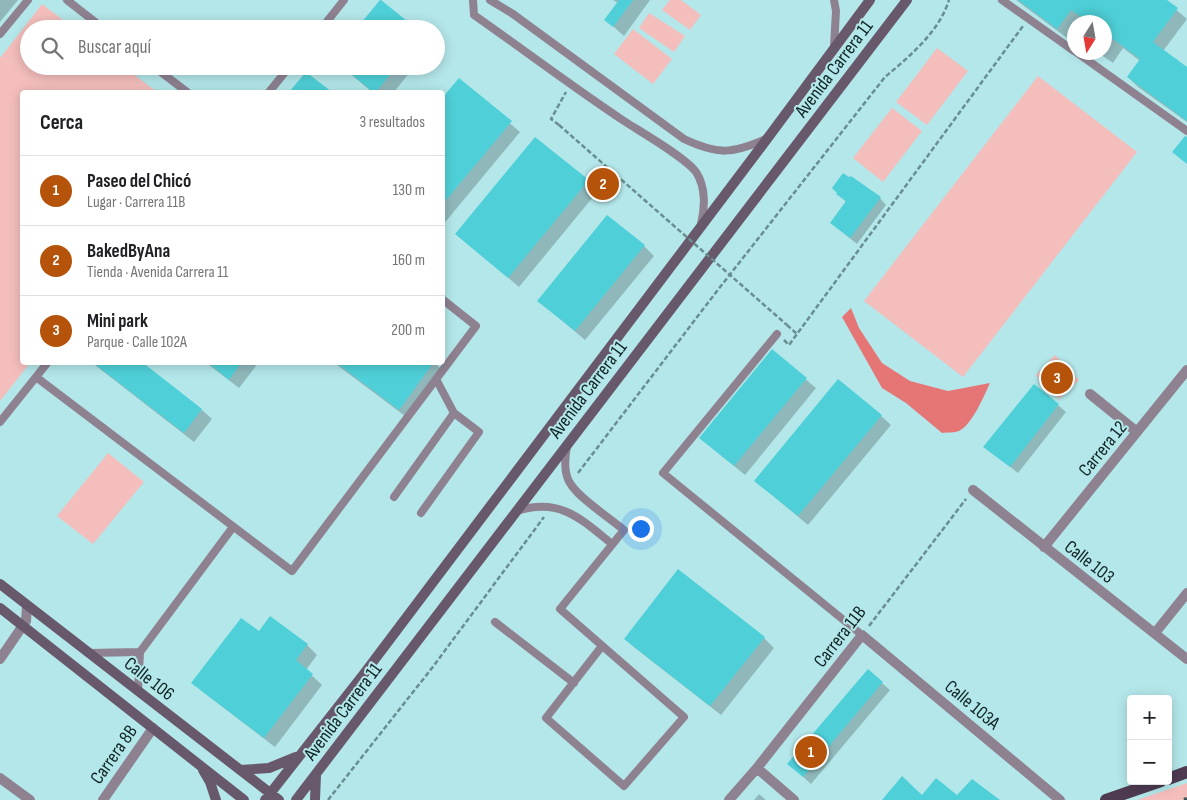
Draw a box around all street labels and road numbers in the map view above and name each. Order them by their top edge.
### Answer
street label: Avenida Carrera 11 [790,15,878,123]
street label: Avenida Carrera 11 [544,336,632,444]
street label: Carrera 12 [1074,417,1132,481]
street label: Calle 103 [1060,536,1119,589]
street label: Carrera 11B [809,602,871,672]
street label: Calle 106 [119,652,179,706]
street label: Avenida Carrera 11 [299,658,387,766]
street label: Calle 103A [940,675,1005,735]
street label: Carrera 8B [86,721,143,789]

